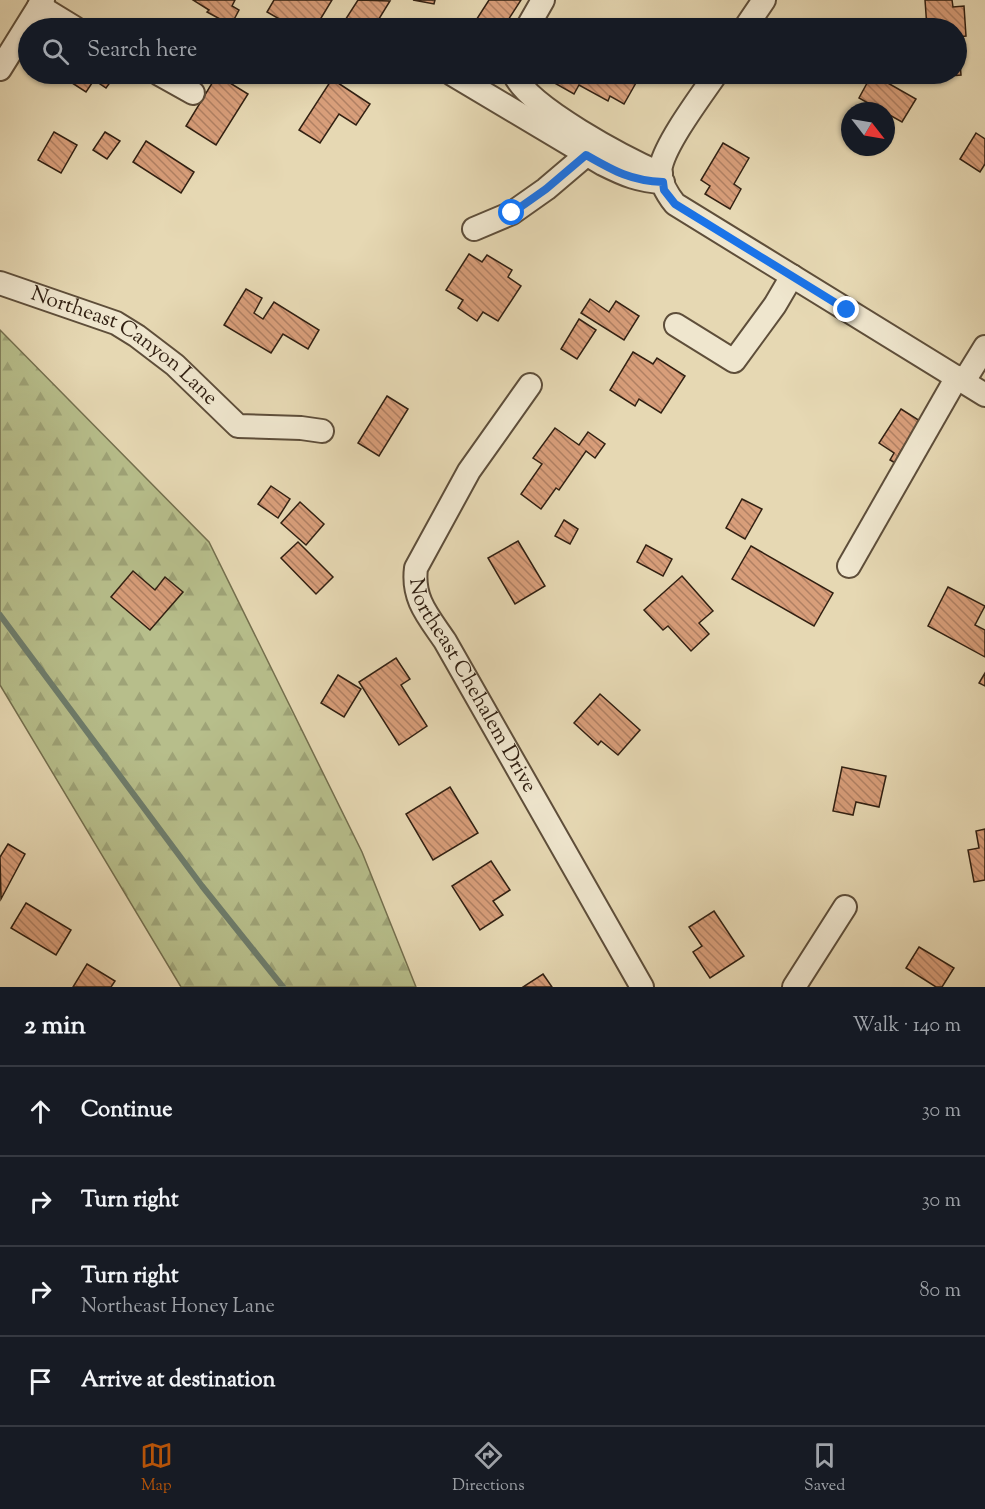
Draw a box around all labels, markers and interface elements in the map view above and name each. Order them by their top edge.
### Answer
search box [18,18,967,84]
icon: search [39,35,72,68]
text: Search here [87,35,197,67]
north arrow [841,102,895,156]
route start [498,199,524,225]
street label: Northeast Canyon Lane [27,280,224,413]
route end [833,296,859,322]
street label: Northeast Chehalem Drive [400,576,544,799]
text: 2 min [24,1008,86,1045]
text: Walk · 140 m [852,1012,961,1041]
icon: ahead [24,1095,57,1128]
text: Continue [81,1095,172,1127]
text: 30 m [922,1097,961,1126]
icon: right [24,1185,57,1218]
text: Turn right [81,1185,178,1217]
text: 30 m [922,1187,961,1216]
text: Turn right [81,1261,178,1293]
icon: right [24,1275,57,1308]
text: 80 m [920,1277,961,1306]
text: Northeast Honey Lane [81,1293,275,1322]
icon: arrive [24,1365,57,1398]
text: Arrive at destination [81,1365,276,1397]
tab: Map [140,1439,173,1498]
tab: Directions [452,1439,525,1498]
tab: Saved [804,1439,845,1498]

